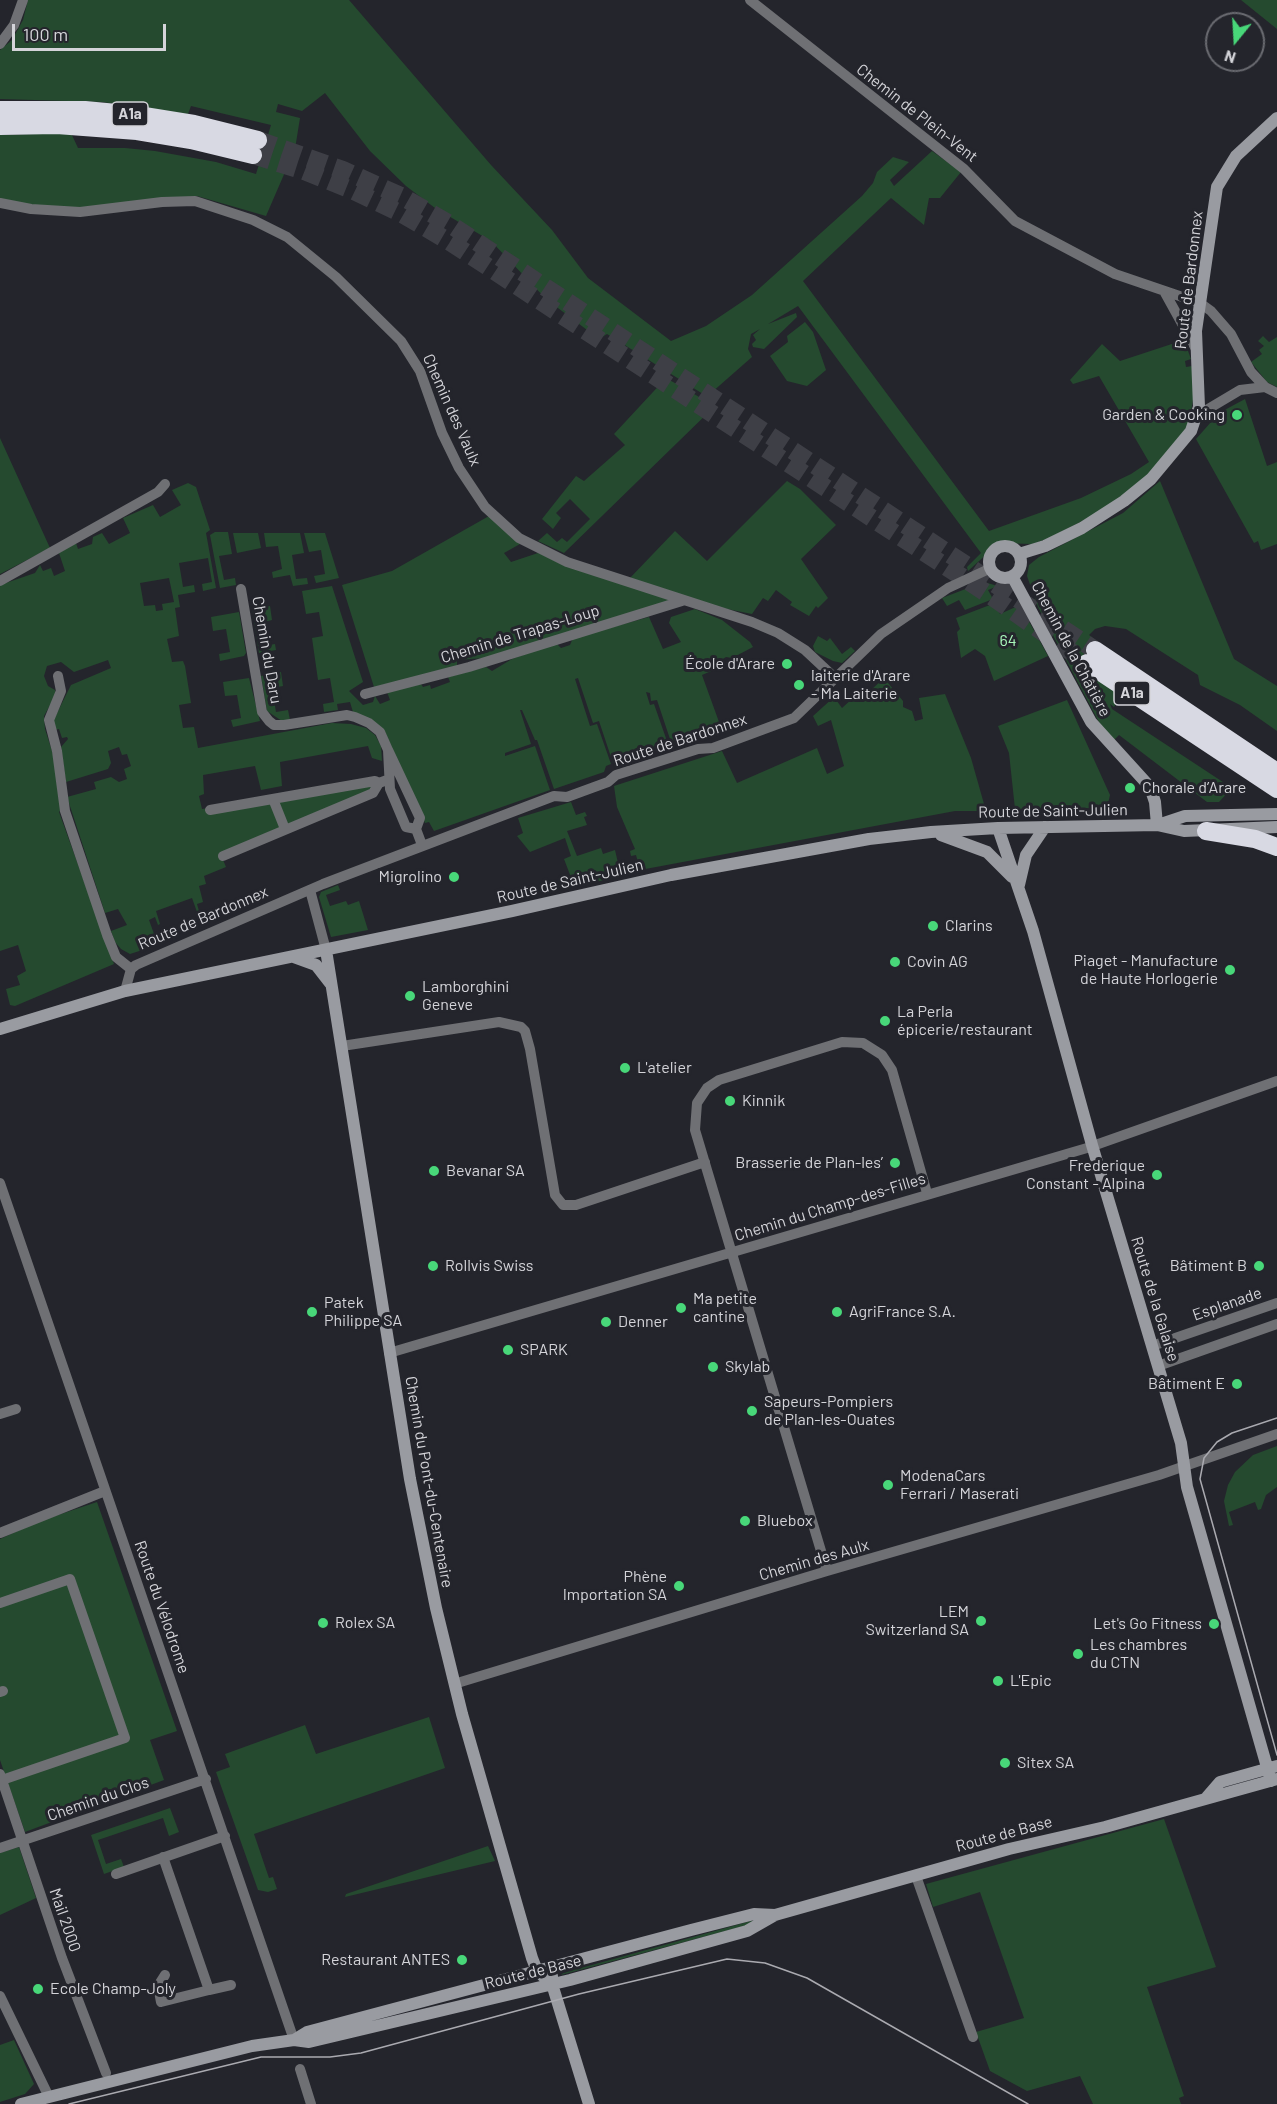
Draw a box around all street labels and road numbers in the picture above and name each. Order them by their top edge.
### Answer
street label: Chemin de Plein-Vent [853,60,981,166]
road number: A1a [112,102,148,126]
street label: Route de Bardonnex [1171,210,1207,350]
street label: Chemin des Vaulx [419,351,485,469]
street label: Chemin de la Châtière [1027,578,1115,720]
street label: Chemin du Daru [248,595,286,705]
street label: Chemin de Trapas-Loup [438,601,602,667]
road number: A1a [1114,681,1150,705]
street label: Route de Bardonnex [611,709,749,771]
street label: Route de Saint-Julien [978,800,1128,822]
street label: Route de Saint-Julien [495,855,645,907]
street label: Route de Bardonnex [135,882,271,954]
street label: Chemin du Champ-des-Filles [732,1169,928,1245]
street label: Route de la Galaise [1127,1234,1183,1364]
street label: Esplanade [1190,1283,1264,1325]
street label: Chemin du Pont-du-Centenaire [401,1375,457,1589]
street label: Chemin des Aulx [757,1535,871,1585]
street label: Route du Vélodrome [130,1538,194,1676]
street label: Chemin du Clos [45,1773,151,1825]
street label: Route de Base [954,1812,1054,1856]
street label: Mail 2000 [45,1886,85,1954]
street label: Route de Base [483,1951,583,1993]

